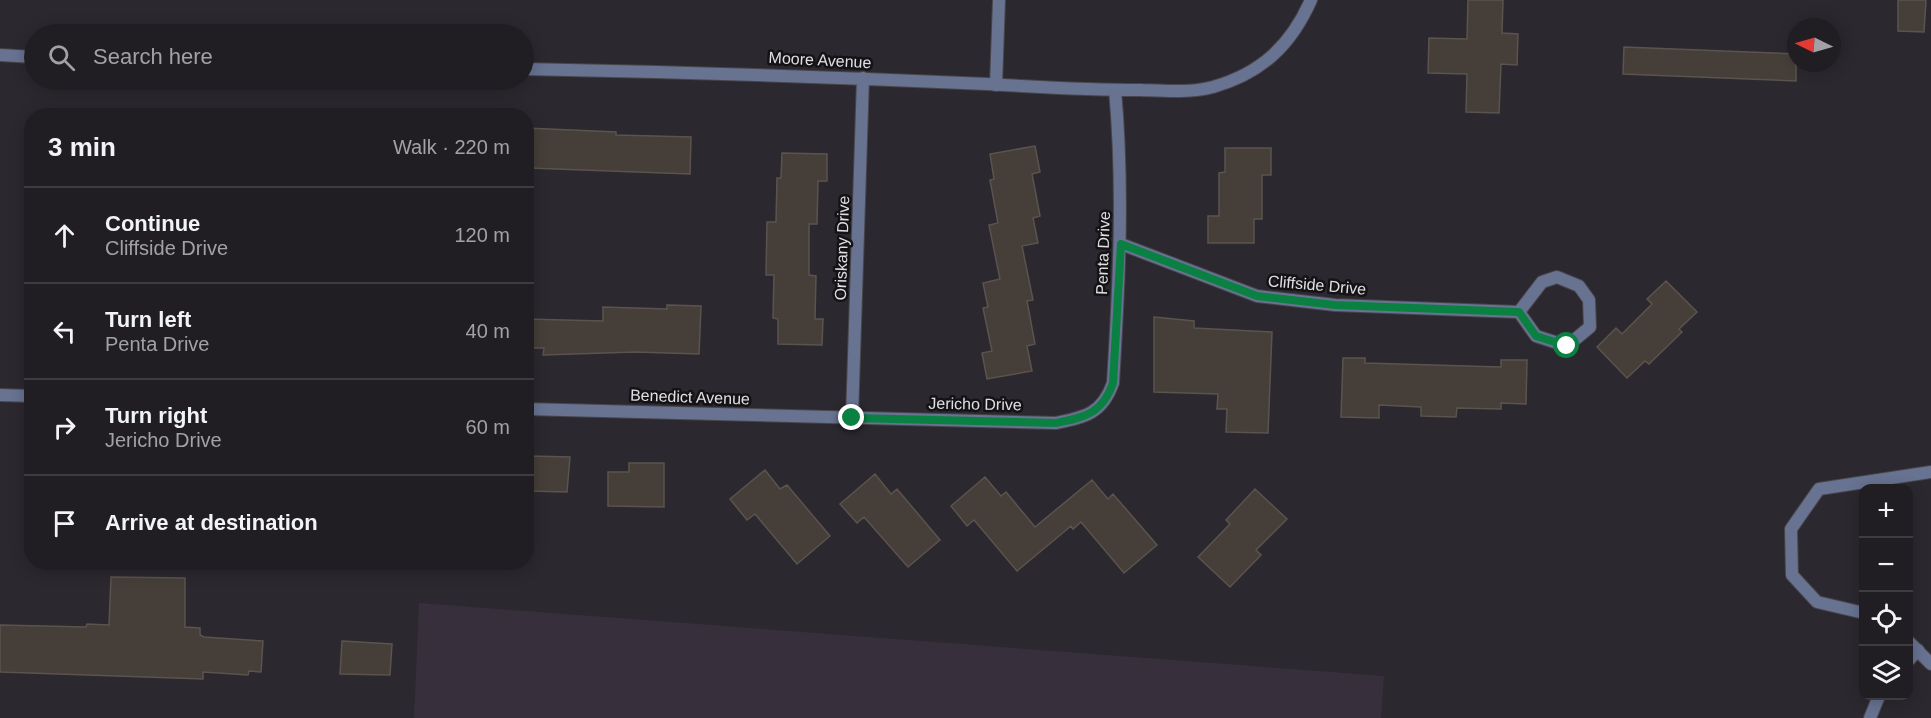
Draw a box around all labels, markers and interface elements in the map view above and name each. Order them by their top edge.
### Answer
north arrow [1787,18,1841,72]
search box [24,24,534,90]
icon: search [45,41,78,74]
text: Search here [93,44,213,69]
street label: Moore Avenue [768,49,872,71]
text: 3 min [48,132,116,162]
text: Walk · 220 m [393,136,510,158]
street label: Oriskany Drive [832,195,852,301]
text: Continue [105,211,200,236]
street label: Penta Drive [1093,211,1113,295]
icon: ahead [48,219,81,252]
text: 120 m [454,224,510,246]
text: Cliffside Drive [105,237,228,259]
street label: Cliffside Drive [1267,272,1367,298]
text: Turn left [105,307,191,332]
icon: left [48,315,81,348]
text: 40 m [466,320,510,342]
route start [1553,332,1579,358]
text: Penta Drive [105,333,210,355]
street label: Benedict Avenue [630,386,750,408]
street label: Jericho Drive [928,395,1022,413]
text: Turn right [105,403,207,428]
route end [838,404,864,430]
icon: right [48,411,81,444]
text: 60 m [466,416,510,438]
text: Jericho Drive [105,429,222,451]
map controls [1859,484,1913,700]
button: + [1859,484,1913,538]
icon: arrive [48,507,81,540]
text: Arrive at destination [105,510,318,535]
button: − [1859,538,1913,592]
button: locate [1859,592,1913,646]
button: layers [1859,646,1913,700]

